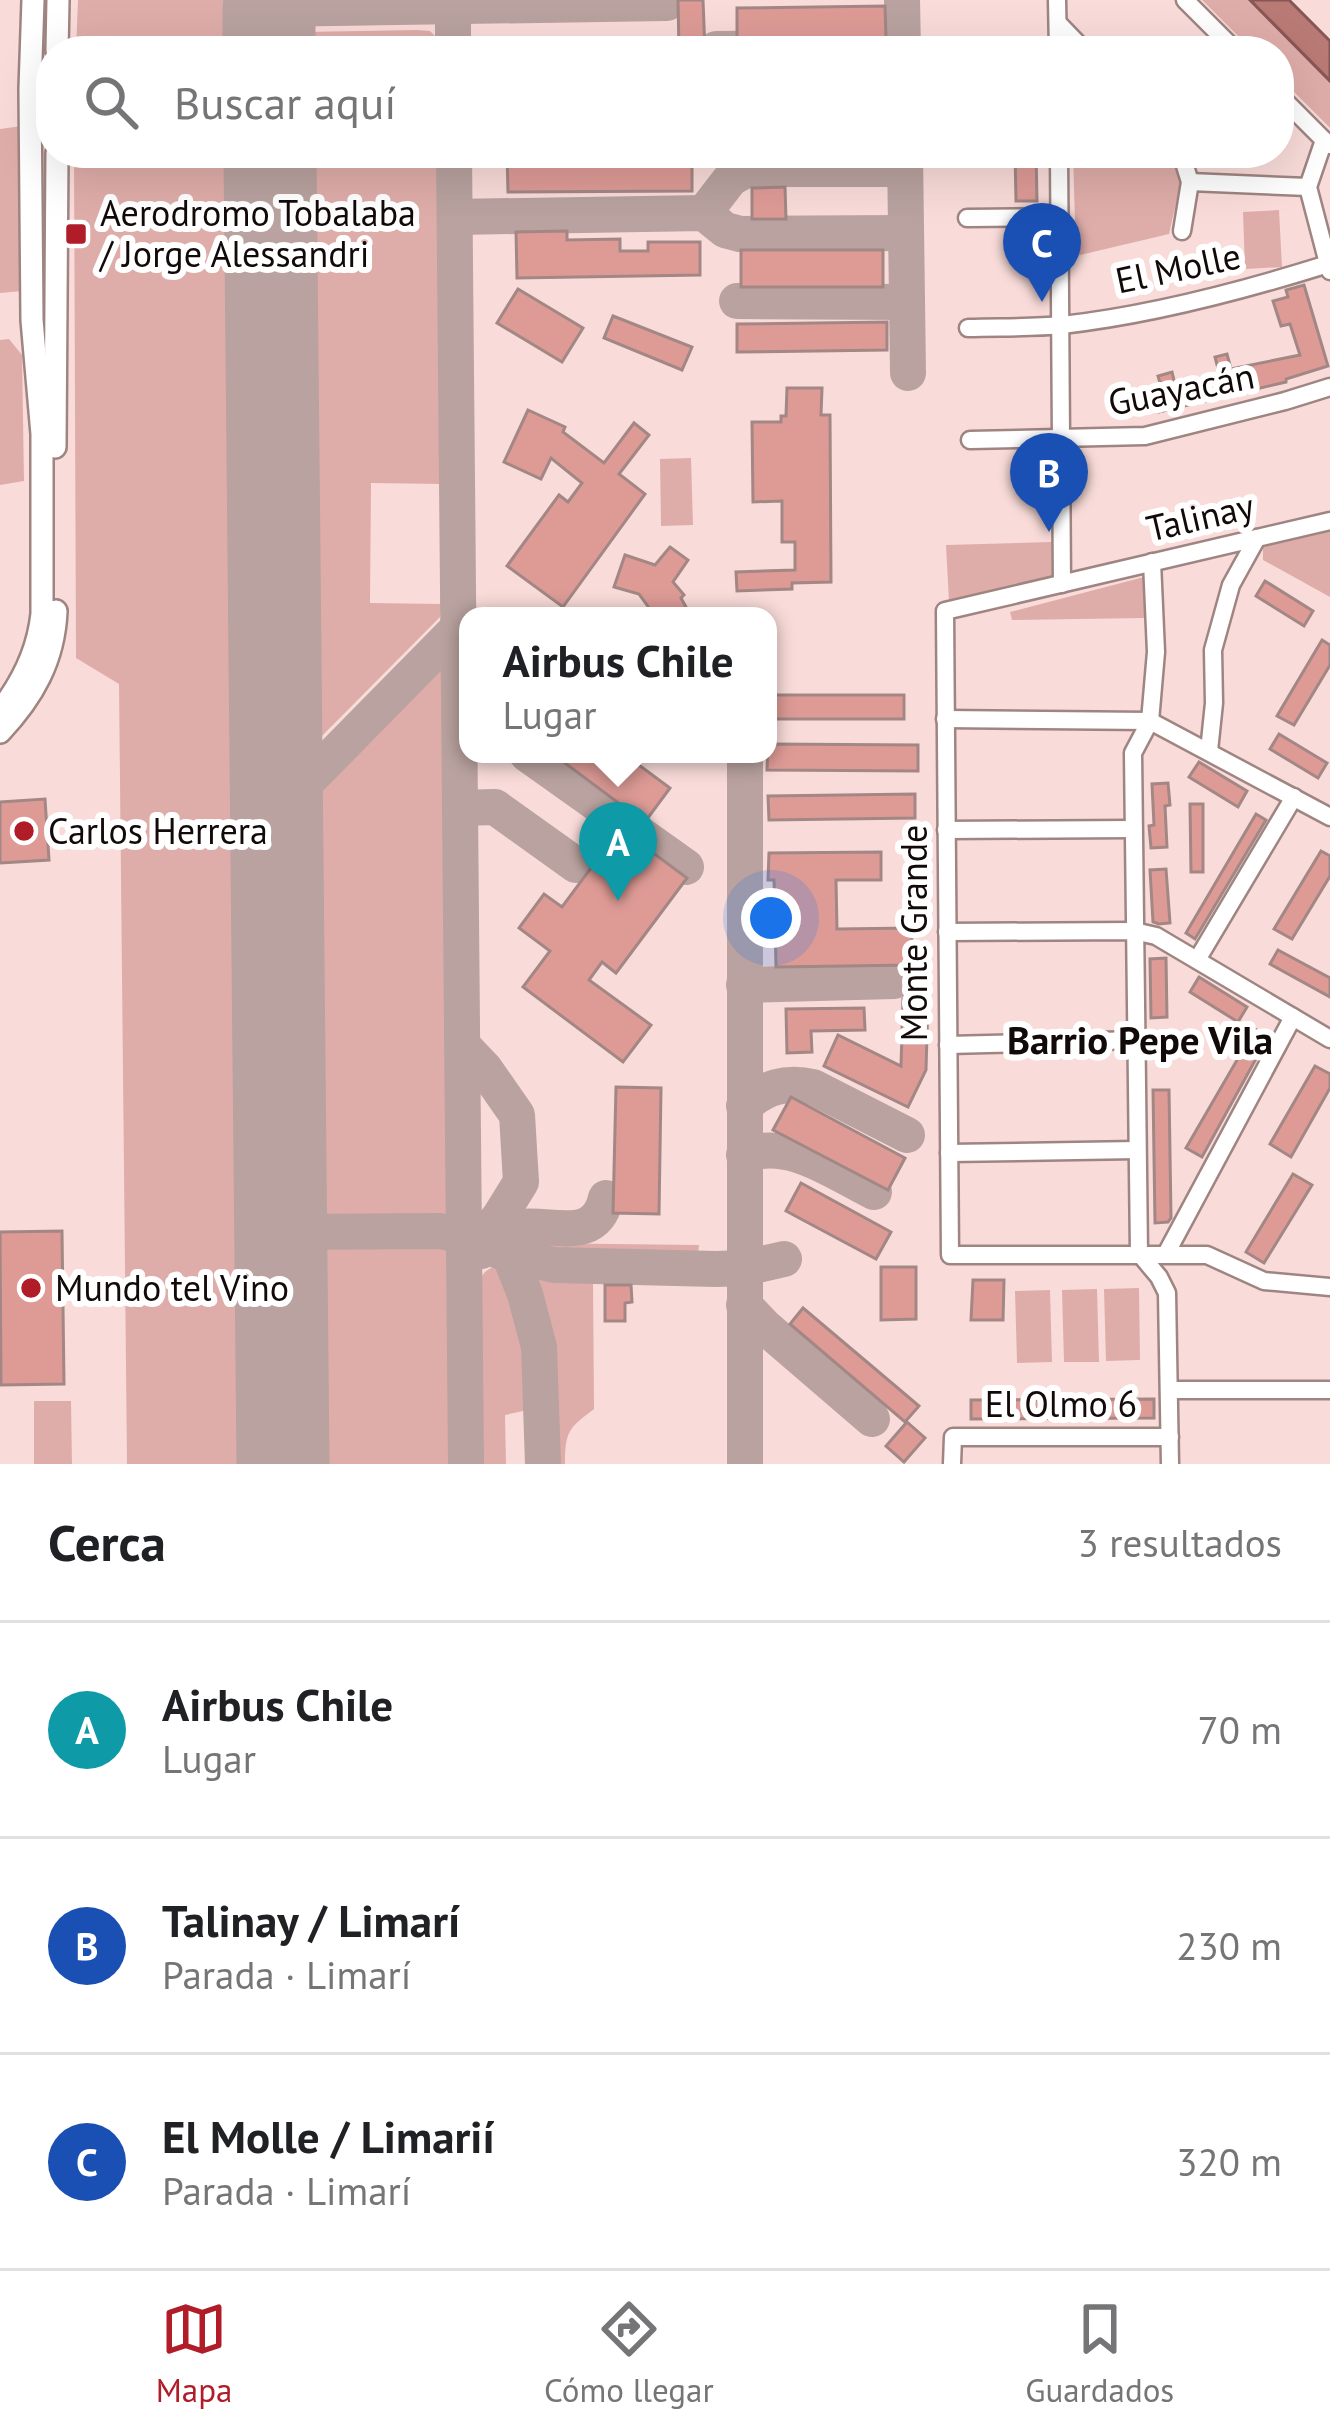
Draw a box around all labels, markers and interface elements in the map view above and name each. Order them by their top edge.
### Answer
search box [36,36,1294,168]
icon: search [78,69,144,135]
text: Buscar aquí [174,73,396,131]
place label: Aerodromo Tobalaba / Jorge Alessandri [98,189,416,277]
pin: C [1003,203,1081,302]
marker: Aerodromo Tobalaba / Jorge Alessandri [63,221,89,247]
street label: El Molle [1111,231,1245,304]
street label: Guayacán [1104,351,1258,426]
pin: B [1010,433,1088,532]
street label: Talinay [1142,481,1258,552]
popup [459,607,777,763]
text: Airbus Chile [502,631,734,689]
text: Lugar [502,689,596,740]
pin: A [579,802,657,901]
place label: Carlos Herrera [48,807,268,854]
marker: Carlos Herrera [11,818,37,844]
street label: Monte Grande [890,825,937,1041]
your location [741,888,801,948]
district label: Barrio Pepe Vila [1007,1014,1273,1065]
place label: Mundo tel Vino [55,1264,289,1311]
marker: Mundo tel Vino [18,1275,44,1301]
street label: El Olmo 6 [985,1380,1137,1427]
text: Cerca [48,1509,166,1575]
text: 3 resultados [1078,1517,1282,1568]
text: Airbus Chile [162,1675,393,1733]
text: A [75,1704,99,1755]
text: 70 m [1197,1704,1282,1755]
text: Lugar [162,1733,256,1784]
text: Talinay / Limarí [162,1891,460,1949]
text: B [75,1920,99,1971]
text: 230 m [1176,1920,1282,1971]
text: Parada · Limarí [162,1949,411,2000]
text: El Molle / Limarií [162,2107,495,2165]
text: C [76,2136,98,2187]
text: 320 m [1176,2136,1282,2187]
text: Parada · Limarí [162,2165,411,2216]
tab: Mapa [156,2296,232,2411]
tab: Cómo llegar [544,2296,714,2411]
tab: Guardados [1025,2296,1174,2411]

